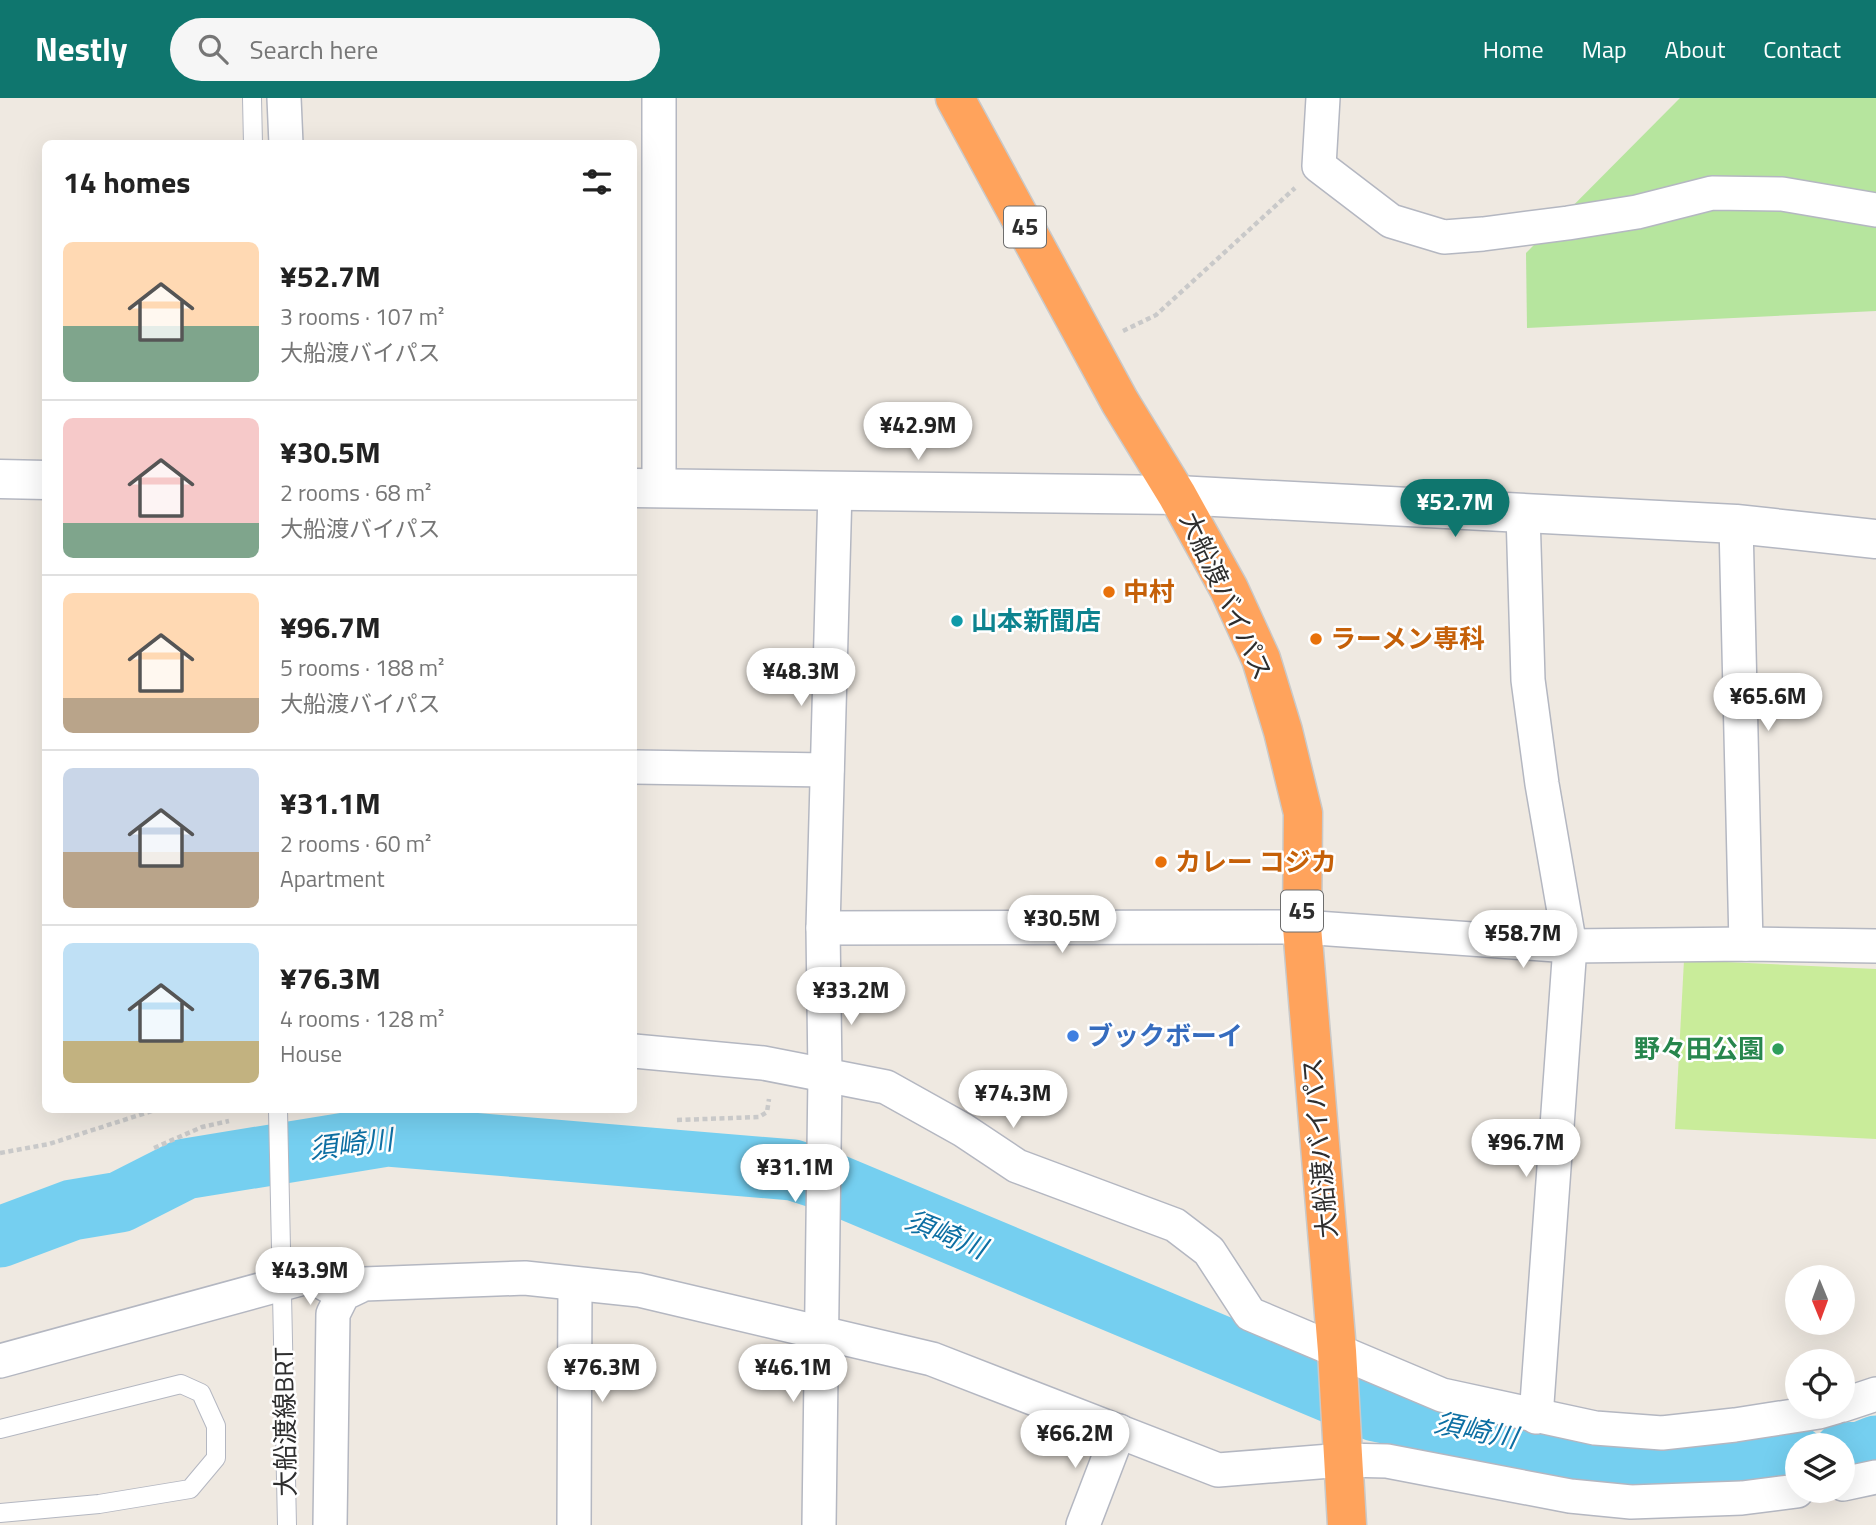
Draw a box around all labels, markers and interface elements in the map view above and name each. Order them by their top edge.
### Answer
search box [170,18,660,81]
text: Nestly [35,24,128,74]
icon: search [194,30,232,68]
text: Search here [250,30,378,69]
text: Home [1483,31,1544,67]
text: Map [1582,31,1627,67]
text: About [1665,31,1725,67]
text: Contact [1763,31,1841,67]
text: 14 homes [63,159,190,205]
icon: filters [578,163,616,201]
road number: 45 [1004,206,1046,247]
text: ¥52.7M [280,253,381,299]
icon: home [119,270,203,354]
text: 3 rooms · 107 m² [280,299,444,334]
text: 大船渡バイパス [280,335,441,370]
pin: ¥42.9M [861,402,975,462]
text: ¥42.9M [879,407,957,442]
text: ¥30.5M [280,429,381,475]
icon: home [119,446,203,530]
text: 2 rooms · 68 m² [280,475,431,510]
pin: ¥52.7M [1398,480,1512,539]
text: ¥52.7M [1416,484,1494,519]
street label: 大船渡バイパス [1170,505,1282,686]
text: 大船渡バイパス [280,511,441,546]
place label: 中村 [1123,572,1175,611]
marker: 中村 [1101,584,1117,600]
place label: 山本新聞店 [971,601,1101,640]
text: ¥96.7M [280,604,381,650]
marker: 山本新聞店 [949,613,965,629]
place label: ラーメン専科 [1330,619,1485,658]
icon: home [119,621,203,705]
marker: ラーメン専科 [1308,631,1324,647]
pin: ¥48.3M [744,648,858,708]
text: 5 rooms · 188 m² [280,650,444,685]
text: ¥48.3M [762,653,840,688]
pin: ¥65.6M [1711,674,1825,733]
text: ¥65.6M [1729,678,1807,713]
text: 大船渡バイパス [280,686,441,721]
text: ¥31.1M [280,780,381,826]
icon: home [119,796,203,880]
text: 2 rooms · 60 m² [280,826,431,861]
place label: カレー コジカ [1175,842,1337,881]
marker: カレー コジカ [1153,854,1169,870]
text: Apartment [280,861,385,896]
road number: 45 [1281,890,1323,932]
pin: ¥30.5M [1005,896,1119,955]
text: ¥30.5M [1023,900,1101,935]
pin: ¥58.7M [1466,910,1580,970]
text: ¥58.7M [1484,915,1562,950]
text: ¥76.3M [280,955,381,1001]
pin: ¥33.2M [794,968,908,1027]
icon: home [119,971,203,1055]
text: ¥33.2M [812,972,890,1007]
text: 4 rooms · 128 m² [280,1001,444,1036]
place label: ブックボーイ [1087,1016,1243,1055]
marker: ブックボーイ [1065,1028,1081,1044]
place label: 野々田公園 [1634,1029,1764,1068]
text: House [280,1036,342,1071]
marker: 野々田公園 [1770,1041,1786,1057]
street label: 大船渡バイパス [1292,1056,1347,1240]
pin: ¥74.3M [956,1070,1070,1130]
text: ¥74.3M [974,1075,1052,1110]
water label: 須崎川 [307,1117,398,1170]
pin: ¥96.7M [1469,1119,1583,1179]
text: ¥96.7M [1487,1124,1565,1159]
pin: ¥31.1M [738,1144,852,1204]
text: ¥31.1M [756,1149,834,1184]
water label: 須崎川 [899,1198,996,1270]
pin: ¥43.9M [253,1248,367,1307]
text: ¥43.9M [271,1252,349,1287]
north arrow [1785,1265,1855,1335]
map controls [1785,1265,1855,1503]
pin: ¥76.3M [545,1344,659,1404]
pin: ¥46.1M [736,1344,850,1404]
street label: 大船渡線BRT [264,1347,305,1497]
text: ¥76.3M [563,1349,641,1384]
text: ¥46.1M [754,1349,832,1384]
button: locate [1785,1349,1855,1419]
water label: 須崎川 [1431,1400,1524,1459]
pin: ¥66.2M [1018,1410,1132,1470]
text: ¥66.2M [1036,1415,1114,1450]
button: layers [1785,1433,1855,1503]

